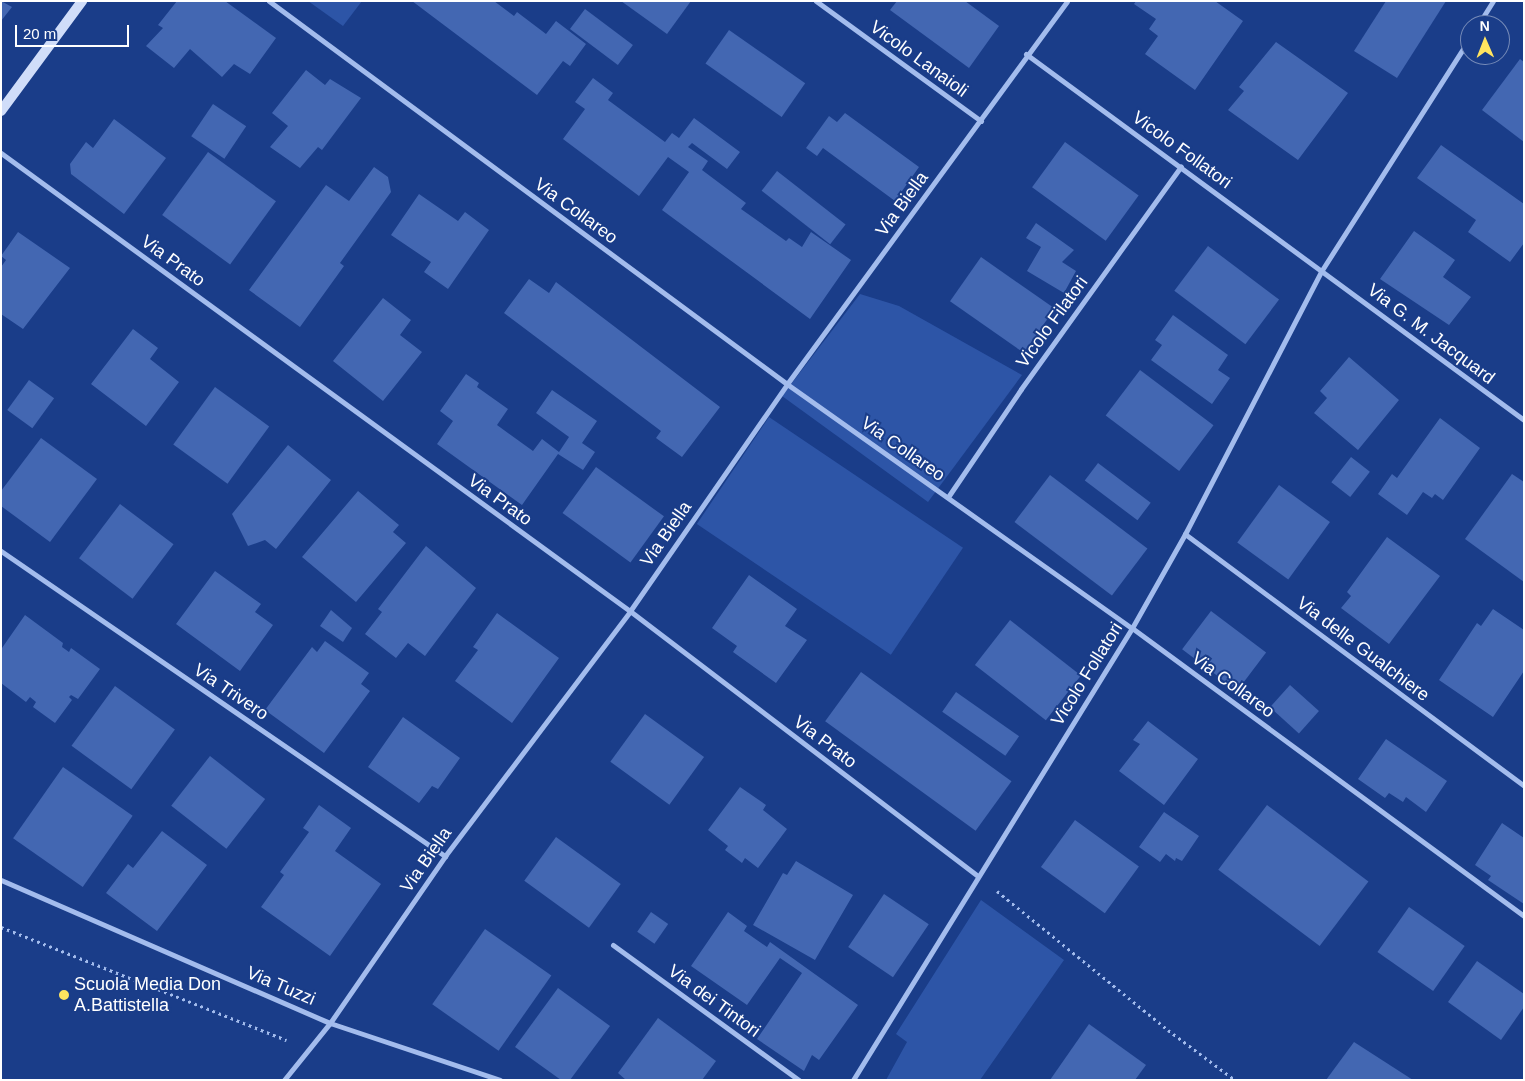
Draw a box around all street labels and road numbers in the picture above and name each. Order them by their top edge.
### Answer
street label: Vicolo Lanaioli [866,16,972,102]
street label: Vicolo Follatori [1128,107,1236,193]
street label: Via Biella [871,167,933,241]
street label: Via Collareo [530,174,622,248]
street label: Via Prato [137,231,209,291]
street label: Vicolo Filatori [1012,272,1092,372]
street label: Via G. M. Jacquard [1363,279,1499,389]
street label: Via Collareo [857,412,949,486]
street label: Via Prato [464,470,536,530]
street label: Via Biella [636,497,696,571]
street label: Via delle Gualchiere [1292,592,1434,706]
street label: Vicolo Follatori [1047,618,1127,730]
street label: Via Collareo [1187,648,1279,722]
street label: Via Trivero [189,659,273,725]
street label: Via Prato [789,711,861,773]
street label: Via Biella [396,823,456,897]
street label: Via dei Tintori [664,960,764,1042]
street label: Via Tuzzi [243,962,319,1010]

